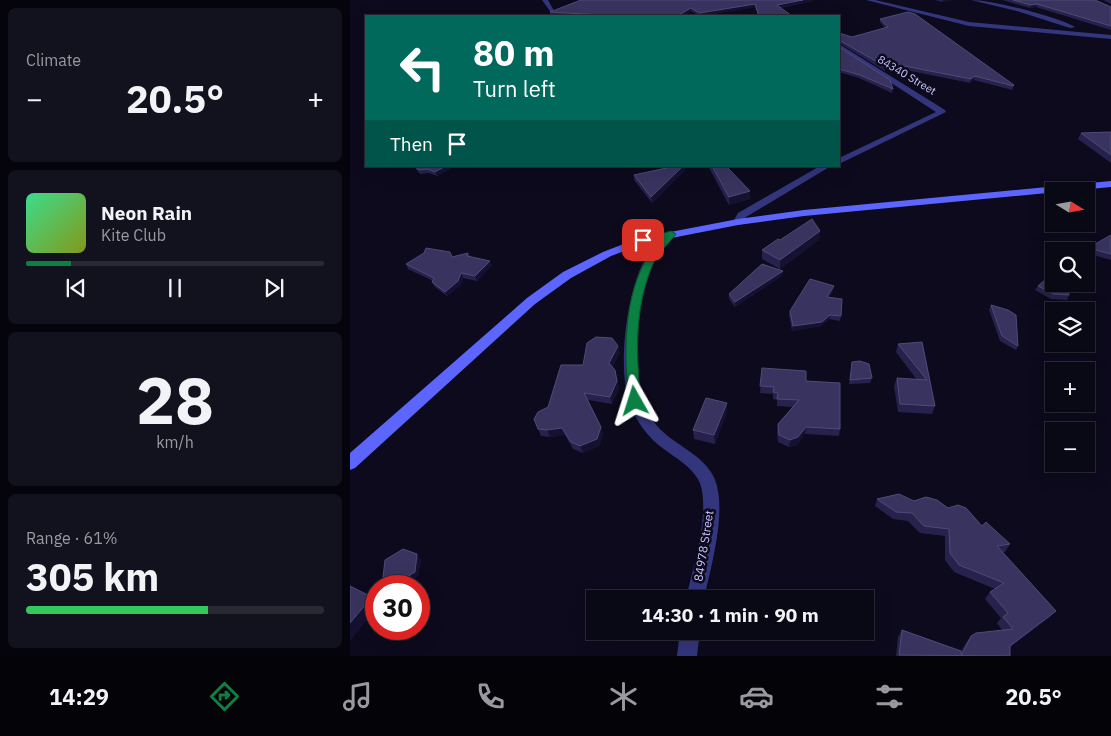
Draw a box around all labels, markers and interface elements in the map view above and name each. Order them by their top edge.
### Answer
text: 80 m [473,30,555,76]
icon: left [390,35,455,100]
text: Climate [26,50,81,70]
street label: 84340 Street [875,52,939,98]
text: 20.5° [126,74,224,123]
text: Turn left [473,74,556,103]
text: − [26,80,43,117]
text: + [307,80,324,117]
icon: arrive [443,130,471,158]
text: Then [390,132,433,156]
north arrow [1045,182,1095,232]
map controls [1045,182,1095,472]
text: Neon Rain [101,201,192,225]
pin [622,219,664,261]
text: Kite Club [101,225,166,245]
icon: arrive [629,226,657,254]
button: search [1045,242,1095,292]
icon: previous [62,274,90,302]
icon: pause [161,274,189,302]
icon: next [260,274,288,302]
button: layers [1045,302,1095,352]
text: 28 [136,357,214,442]
button: + [1045,362,1095,412]
position arrow [608,374,660,426]
button: − [1045,422,1095,472]
text: km/h [156,432,194,452]
street label: 84978 Street [690,509,717,583]
text: Range · 61% [26,528,118,548]
text: 305 km [26,552,159,601]
speed limit sign: 30 [365,575,430,640]
text: 14:30 · 1 min · 90 m [641,603,819,627]
icon: directions [207,679,242,714]
icon: music [340,679,375,714]
icon: phone [473,679,508,714]
icon: climate [606,679,641,714]
icon: car [739,679,774,714]
icon: filters [872,679,907,714]
text: 14:29 [49,682,109,711]
text: 20.5° [1005,682,1062,711]

